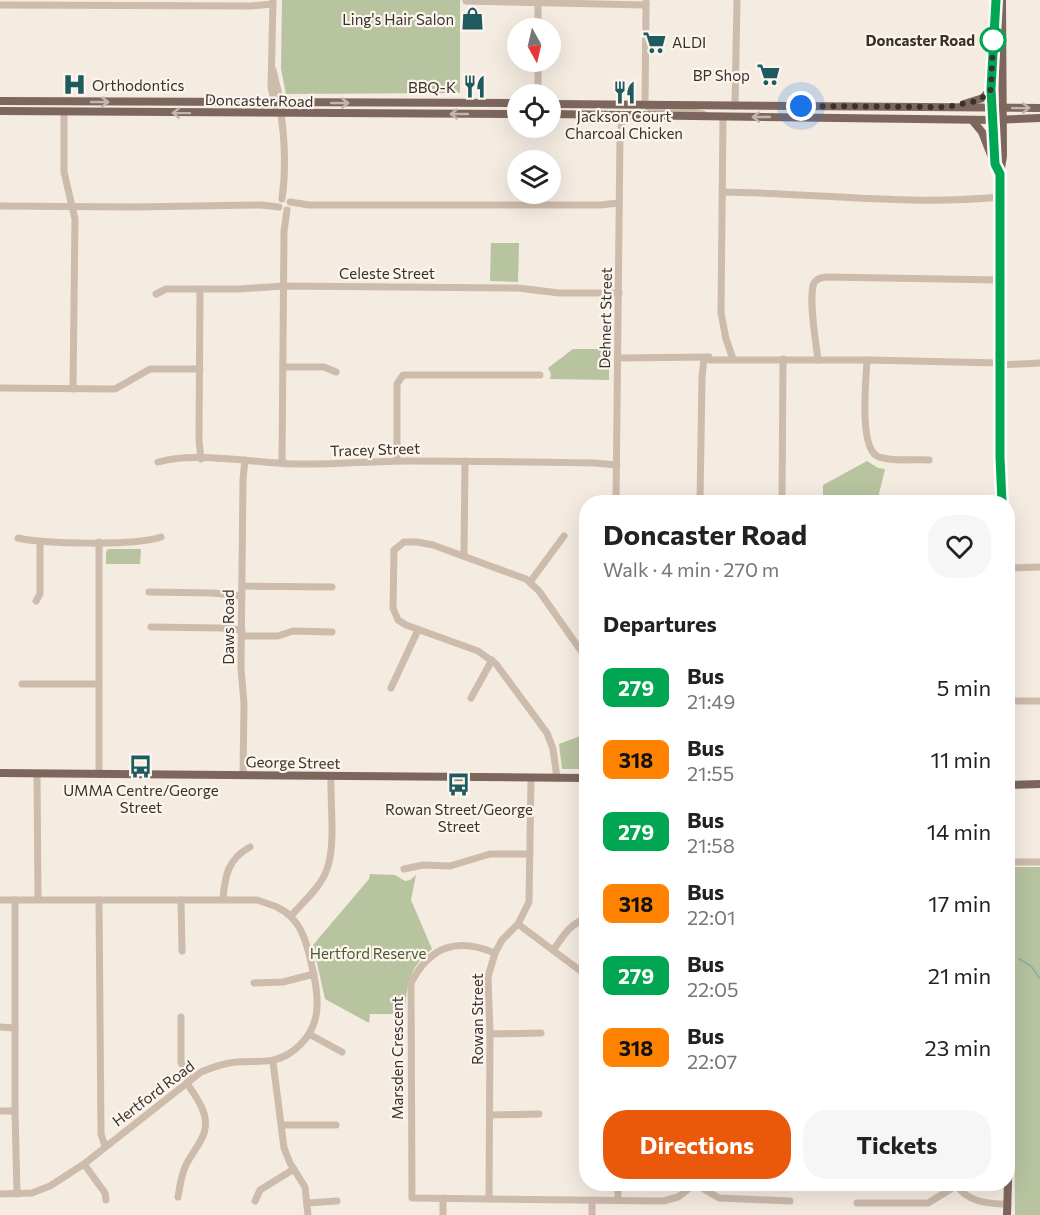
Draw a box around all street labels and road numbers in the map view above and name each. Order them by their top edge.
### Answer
street label: Doncaster Road [205,90,313,110]
street label: Celeste Street [339,264,435,282]
street label: Dehnert Street [595,267,615,369]
street label: Tracey Street [330,438,420,460]
street label: Daws Road [219,589,237,665]
street label: George Street [245,752,341,772]
street label: Rowan Street [468,973,486,1065]
street label: Marsden Crescent [388,996,406,1120]
street label: Hertford Road [108,1056,198,1130]

